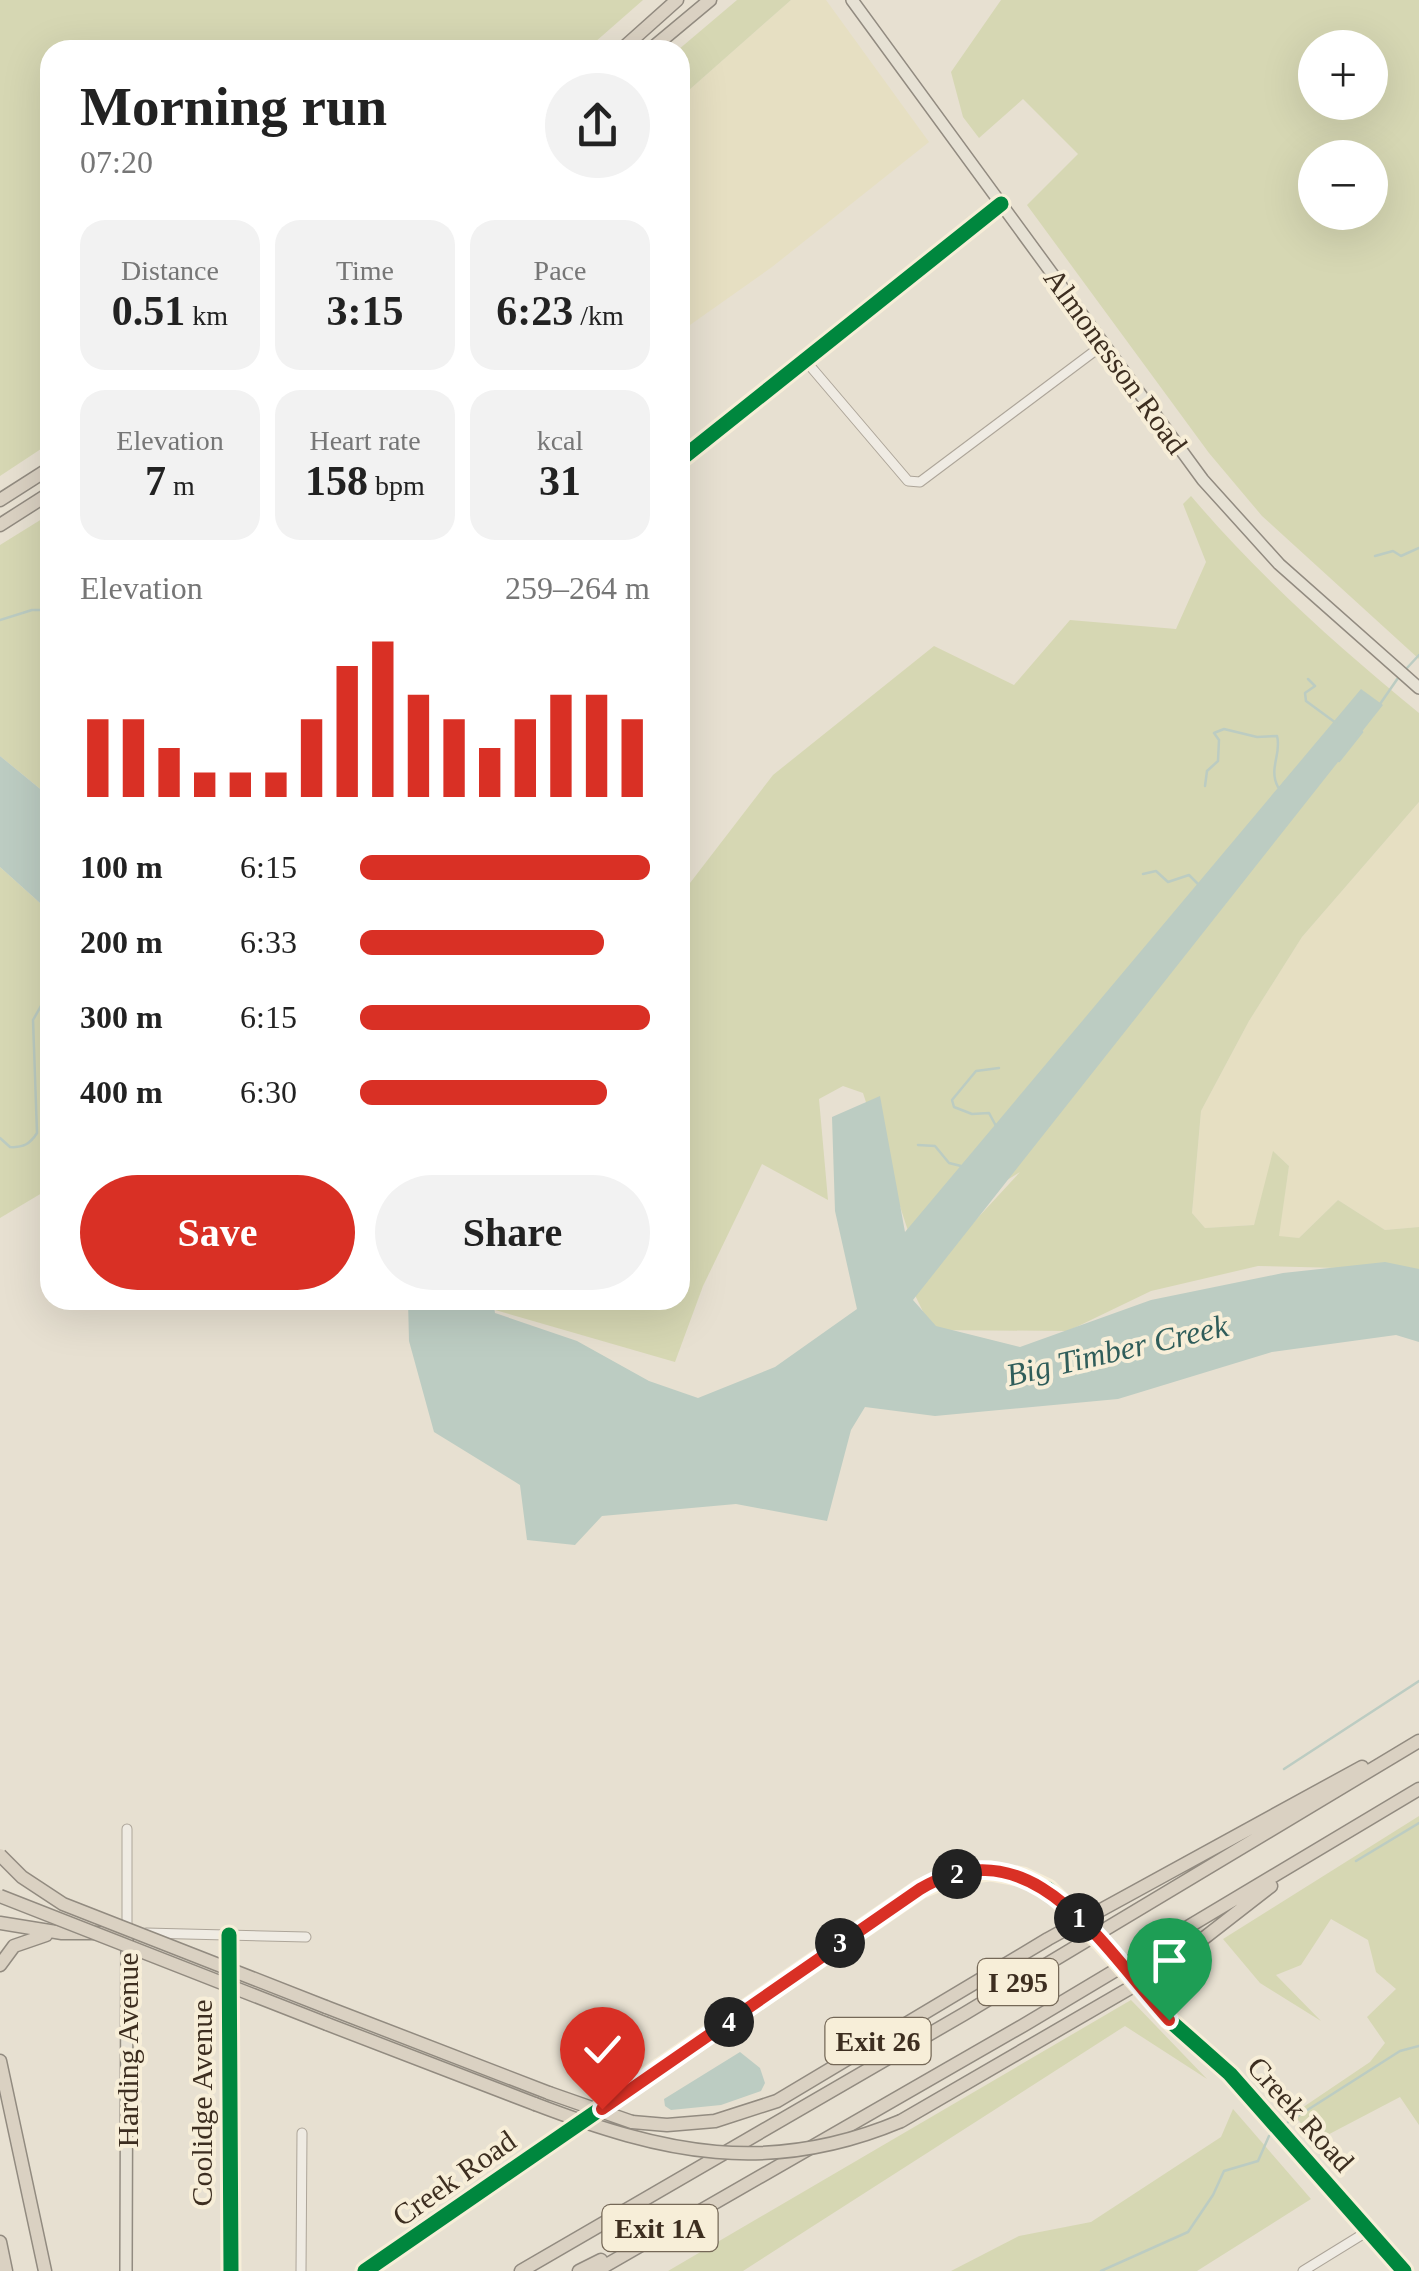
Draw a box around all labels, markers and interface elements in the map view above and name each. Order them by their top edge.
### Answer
map controls [1298,30,1388,230]
button: + [1298,30,1388,120]
button: share [545,73,650,178]
text: Morning run [80,76,387,137]
button: − [1298,140,1388,230]
text: 07:20 [80,144,153,180]
text: Distance [121,255,219,286]
text: Time [336,255,394,286]
text: Pace [534,255,586,286]
street label: Almonesson Road [1038,262,1194,460]
text: 0.51 [112,288,185,334]
text: 3:15 [327,288,404,334]
text: 6:23 [496,288,573,334]
text: km [185,300,228,331]
text: /km [573,300,624,331]
text: Elevation [116,425,224,456]
text: Heart rate [309,425,421,456]
text: kcal [537,425,583,456]
text: 7 [145,458,166,504]
text: 158 [305,458,368,504]
text: 31 [539,458,581,504]
text: m [166,470,195,501]
text: bpm [368,470,425,501]
text: Elevation [80,570,203,606]
text: 259–264 m [505,570,650,606]
text: 100 m [80,849,163,885]
text: 6:15 [240,849,297,885]
text: 200 m [80,924,163,960]
text: 6:33 [240,924,297,960]
text: 300 m [80,999,163,1035]
text: 6:15 [240,999,297,1035]
text: 400 m [80,1074,163,1110]
text: 6:30 [240,1074,297,1110]
button: Save [80,1175,355,1290]
button: Share [375,1175,650,1290]
water label: Big Timber Creek [1003,1307,1232,1393]
pin: 2 [932,1849,982,1899]
text: 2 [950,1858,964,1889]
pin: 1 [1054,1893,1104,1943]
text: 1 [1072,1902,1086,1933]
pin: 3 [815,1918,865,1968]
pin [1127,1918,1212,2021]
text: 3 [833,1927,847,1958]
icon: arrive [1142,1933,1197,1988]
street label: Harding Avenue [111,1952,144,2148]
road number: I 295 [978,1959,1058,2005]
pin: 4 [704,1997,754,2047]
street label: Coolidge Avenue [185,2000,218,2206]
text: 4 [722,2006,736,2037]
pin [560,2007,645,2110]
road number: Exit 26 [826,2018,930,2064]
icon: check [575,2022,630,2077]
street label: Creek Road [1241,2050,1361,2178]
street label: Creek Road [386,2124,522,2232]
road number: Exit 1A [602,2205,718,2251]

